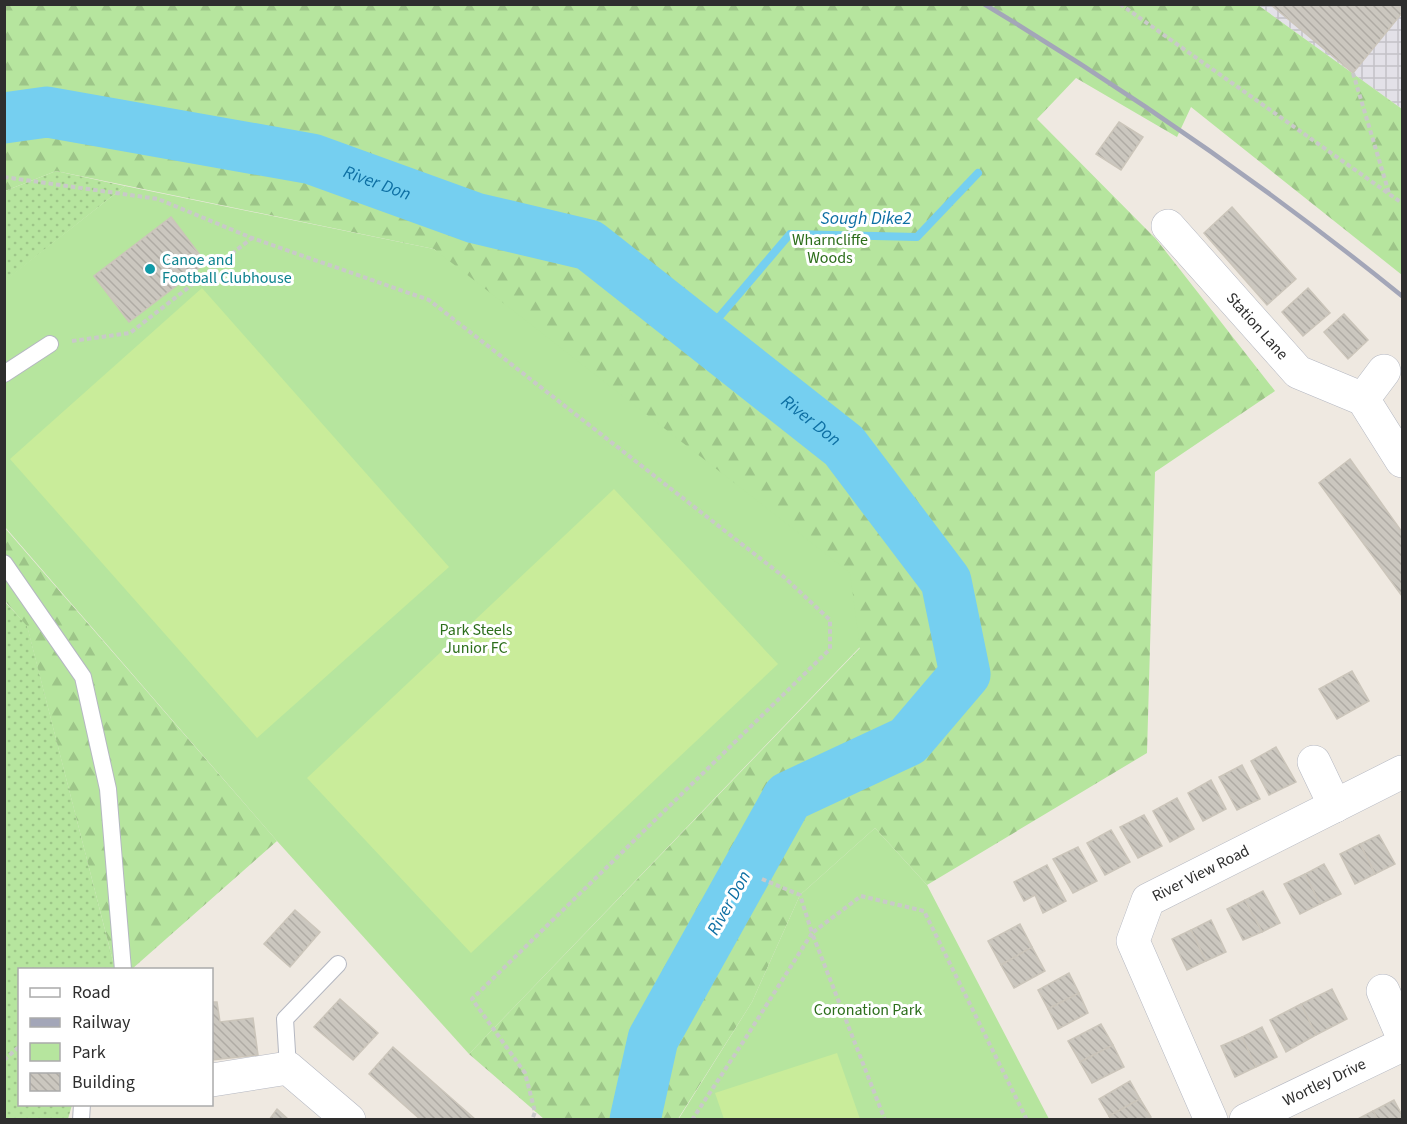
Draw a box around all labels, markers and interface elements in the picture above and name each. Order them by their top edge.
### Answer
water label: River Don [340,159,415,206]
water label: Sough Dike2 [821,206,912,231]
park label: Wharncliffe Woods [792,229,868,269]
place label: Canoe and Football Clubhouse [162,249,292,289]
marker: Canoe and Football Clubhouse [143,262,157,276]
street label: Station Lane [1221,288,1293,365]
water label: River Don [776,389,846,452]
park label: Park Steels Junior FC [439,619,513,659]
street label: River View Road [1148,840,1253,907]
water label: River Don [701,866,757,940]
legend [18,968,213,1106]
text: Road [72,980,111,1005]
park label: Coronation Park [814,999,922,1021]
text: Railway [72,1010,131,1035]
text: Park [72,1040,106,1065]
street label: Wortley Drive [1279,1053,1370,1112]
text: Building [72,1070,135,1095]

